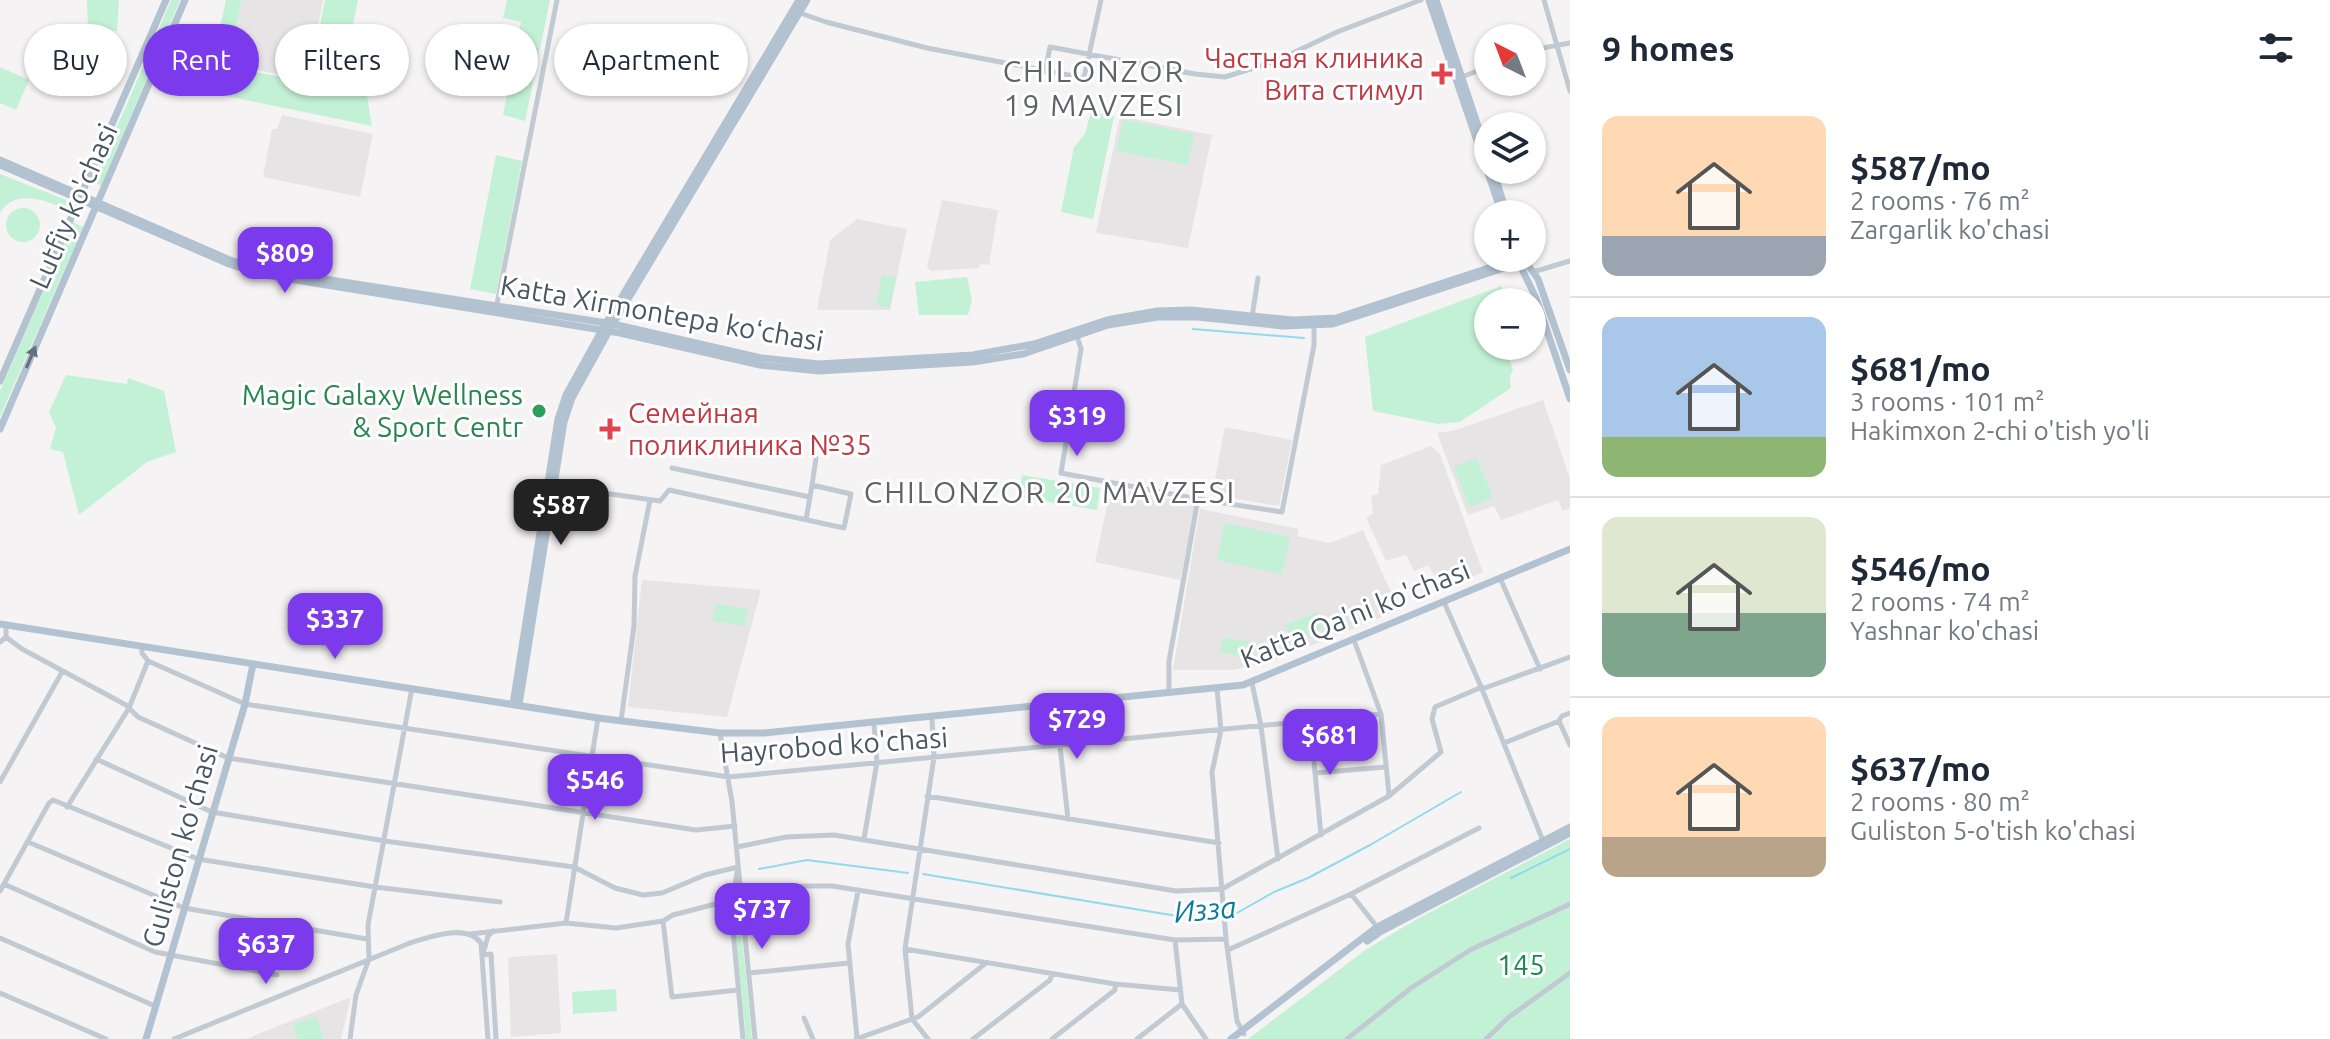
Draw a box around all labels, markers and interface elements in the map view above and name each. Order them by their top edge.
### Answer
chip: Buy [24,24,127,96]
chip: Rent [143,24,259,96]
chip: Filters [275,24,409,96]
chip: New [425,24,538,96]
chip: Apartment [554,24,748,96]
north arrow [1474,24,1546,96]
map controls [1474,24,1546,360]
icon: filters [2254,26,2298,70]
text: 9 homes [1602,29,1735,67]
place label: Частная клиника Вита стимул [1205,42,1424,105]
district label: CHILONZOR 19 MAVZESI [1003,54,1185,122]
marker: Частная клиника Вита стимул [1431,63,1453,85]
button: layers [1474,112,1546,184]
street label: Lutfiy ko'chasi [22,119,123,293]
icon: home [1666,148,1762,244]
text: $587/mo [1850,148,1991,186]
text: 2 rooms · 76 m² [1850,186,2030,215]
button: + [1474,200,1546,272]
text: Zargarlik ko'chasi [1850,215,2050,244]
pin: $809 [238,227,332,295]
text: $809 [256,238,314,267]
street label: Katta Xirmontepa koʻchasi [498,269,826,356]
button: − [1474,288,1546,360]
one-way arrow [24,345,37,369]
icon: home [1666,349,1762,445]
text: $681/mo [1850,349,1991,387]
place label: Magic Galaxy Wellness & Sport Centr [242,379,523,442]
text: 3 rooms · 101 m² [1850,387,2045,416]
pin: $319 [1030,390,1124,458]
place label: Семейная поликлиника №35 [628,397,872,460]
text: $319 [1048,401,1106,430]
marker: Magic Galaxy Wellness & Sport Centr [530,402,548,420]
text: Hakimxon 2-chi o'tish yo'li [1850,416,2150,445]
marker: Семейная поликлиника №35 [599,418,621,440]
district label: CHILONZOR 20 MAVZESI [864,475,1236,509]
pin: $587 [514,479,608,547]
text: $587 [532,490,590,519]
icon: home [1666,549,1762,645]
text: $546/mo [1850,549,1991,587]
street label: Katta Qa'ni ko'chasi [1236,553,1474,674]
text: 2 rooms · 74 m² [1850,587,2030,616]
pin: $337 [288,593,382,661]
text: $337 [306,604,364,633]
text: Yashnar ko'chasi [1850,616,2039,645]
pin: $729 [1030,693,1124,761]
text: $729 [1048,704,1106,733]
pin: $681 [1283,709,1377,777]
text: $681 [1301,720,1359,749]
street label: Hayrobod ko'chasi [719,721,949,768]
street label: Guliston ko'chasi [136,741,223,951]
icon: home [1666,749,1762,845]
text: $637/mo [1850,749,1991,787]
pin: $546 [548,754,642,822]
text: $546 [566,765,624,794]
text: 2 rooms · 80 m² [1850,787,2030,816]
text: Guliston 5-o'tish ko'chasi [1850,816,2136,845]
pin: $737 [715,883,809,951]
water label: Изза [1172,889,1238,929]
text: $737 [733,894,791,923]
pin: $637 [219,918,313,986]
text: $637 [237,929,295,958]
park label: 145 [1497,949,1545,980]

